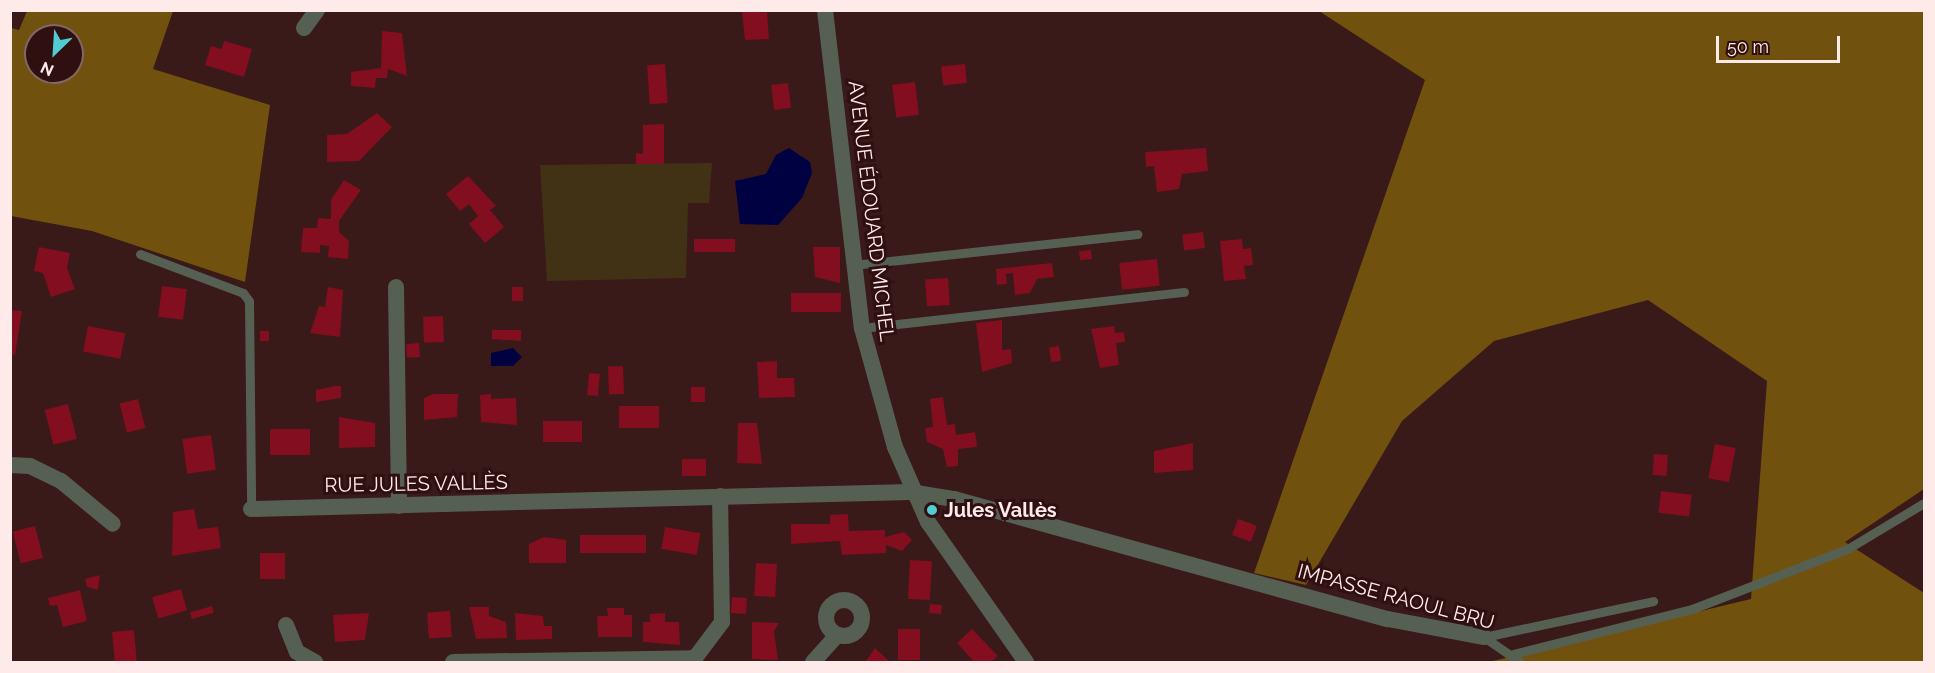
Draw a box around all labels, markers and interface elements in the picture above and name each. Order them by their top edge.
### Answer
north arrow [24,24,84,84]
scale bar [1719,24,1844,62]
text: 50 m [1727,36,1769,57]
text: N [37,58,57,80]
street label: AVENUE ÉDOUARD MICHEL [843,79,899,343]
street label: RUE JULES VALLÈS [323,470,509,498]
place label: Jules Vallès [944,498,1057,522]
marker: Jules Vallès [925,503,939,517]
street label: IMPASSE RAOUL BRU [1295,559,1497,635]

